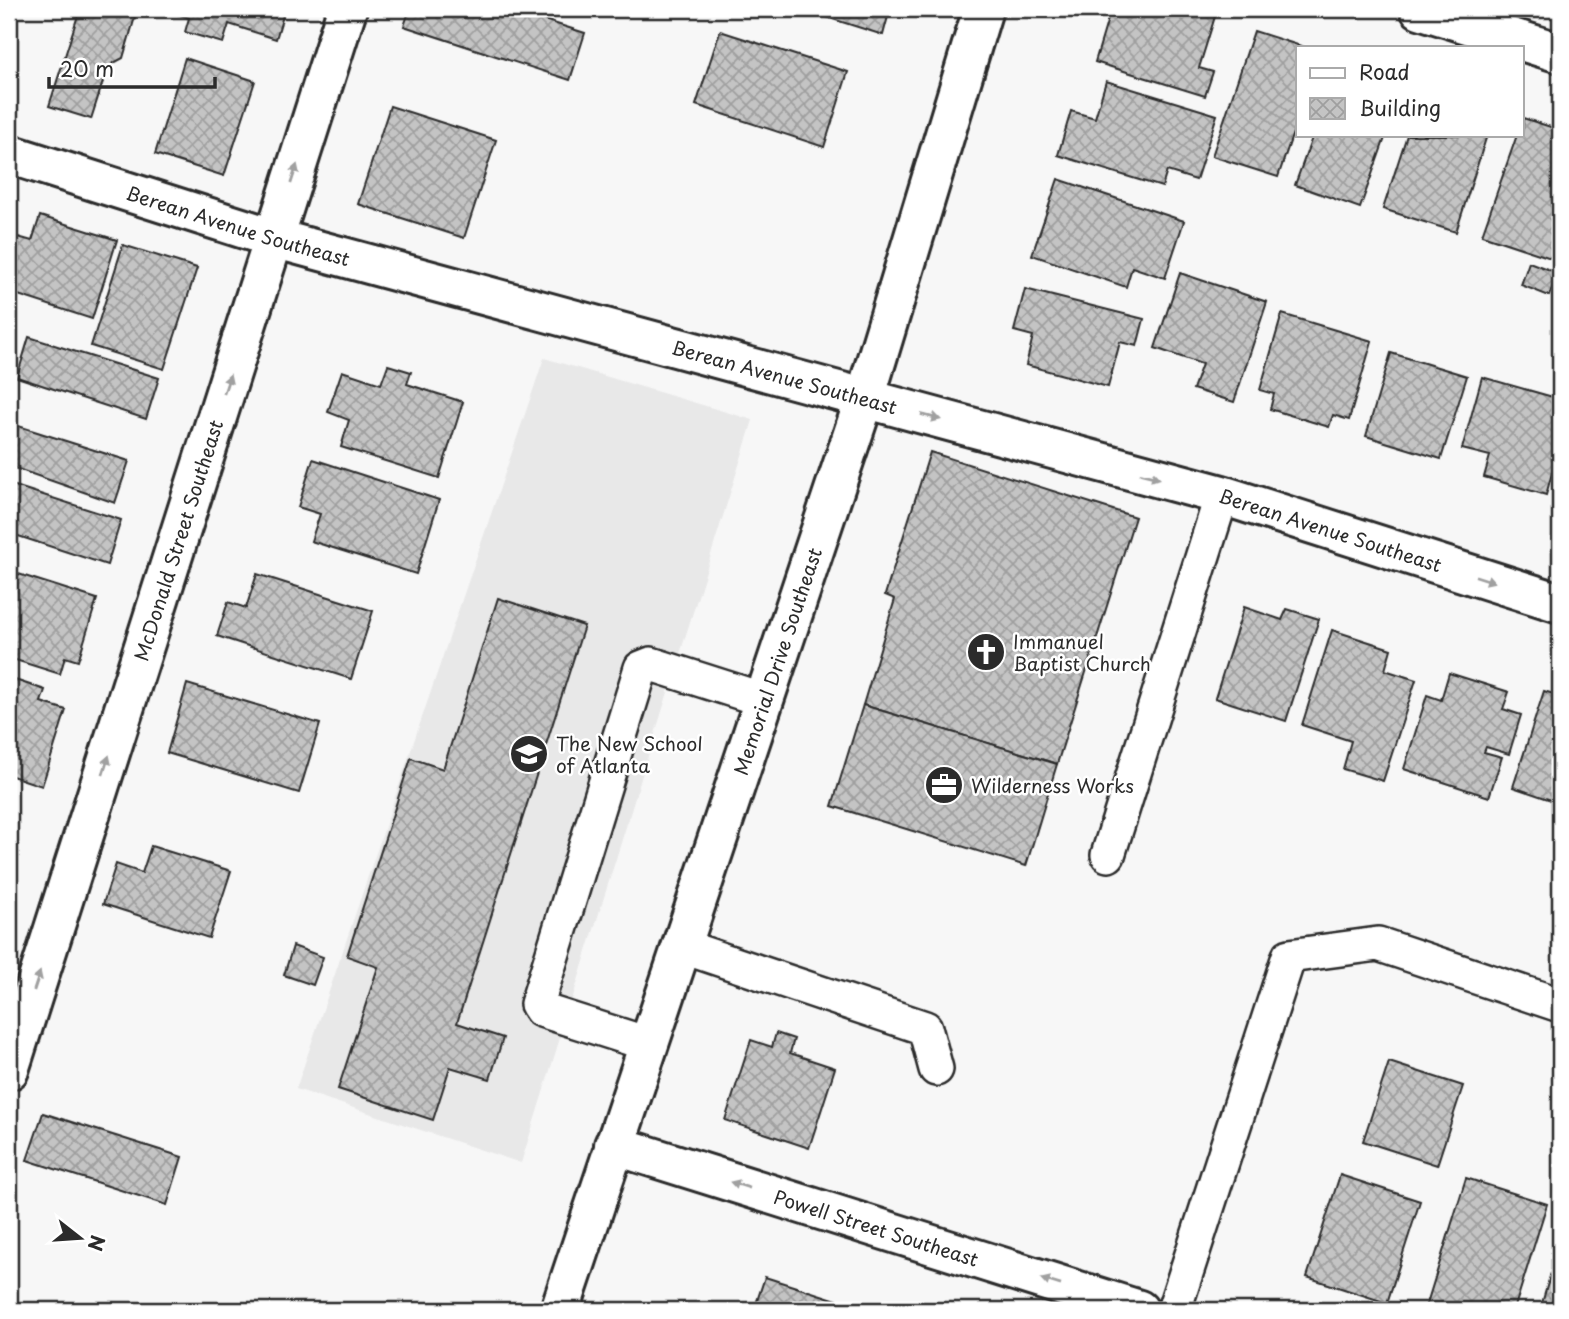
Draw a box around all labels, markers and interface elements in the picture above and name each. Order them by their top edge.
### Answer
scale bar [49,46,215,90]
legend [1296,46,1524,136]
text: 20 m [60,52,114,84]
text: Road [1359,55,1410,87]
text: Building [1359,91,1441,123]
one-way arrow [290,163,300,184]
street label: Berean Avenue Southeast [123,178,354,272]
street label: Berean Avenue Southeast [669,333,901,421]
one-way arrow [222,374,232,395]
one-way arrow [920,412,941,422]
street label: McDonald Street Southeast [126,416,229,664]
one-way arrow [1139,471,1161,482]
street label: Berean Avenue Southeast [1215,481,1446,578]
street label: Memorial Drive Southeast [726,544,828,779]
one-way arrow [1474,574,1495,585]
place label: Immanuel Baptist Church [1013,627,1151,677]
church icon: Immanuel Baptist Church [965,631,1007,673]
place label: The New School of Atlanta [556,729,703,779]
school or university icon: The New School of Atlanta [508,733,550,775]
one-way arrow [101,754,111,775]
office icon: Wilderness Works [923,764,965,806]
place label: Wilderness Works [971,771,1134,799]
one-way arrow [32,971,43,992]
one-way arrow [729,1179,750,1190]
street label: Powell Street Southeast [770,1182,983,1273]
north arrow [46,1204,116,1274]
text: N [82,1232,113,1255]
one-way arrow [1040,1277,1061,1287]

